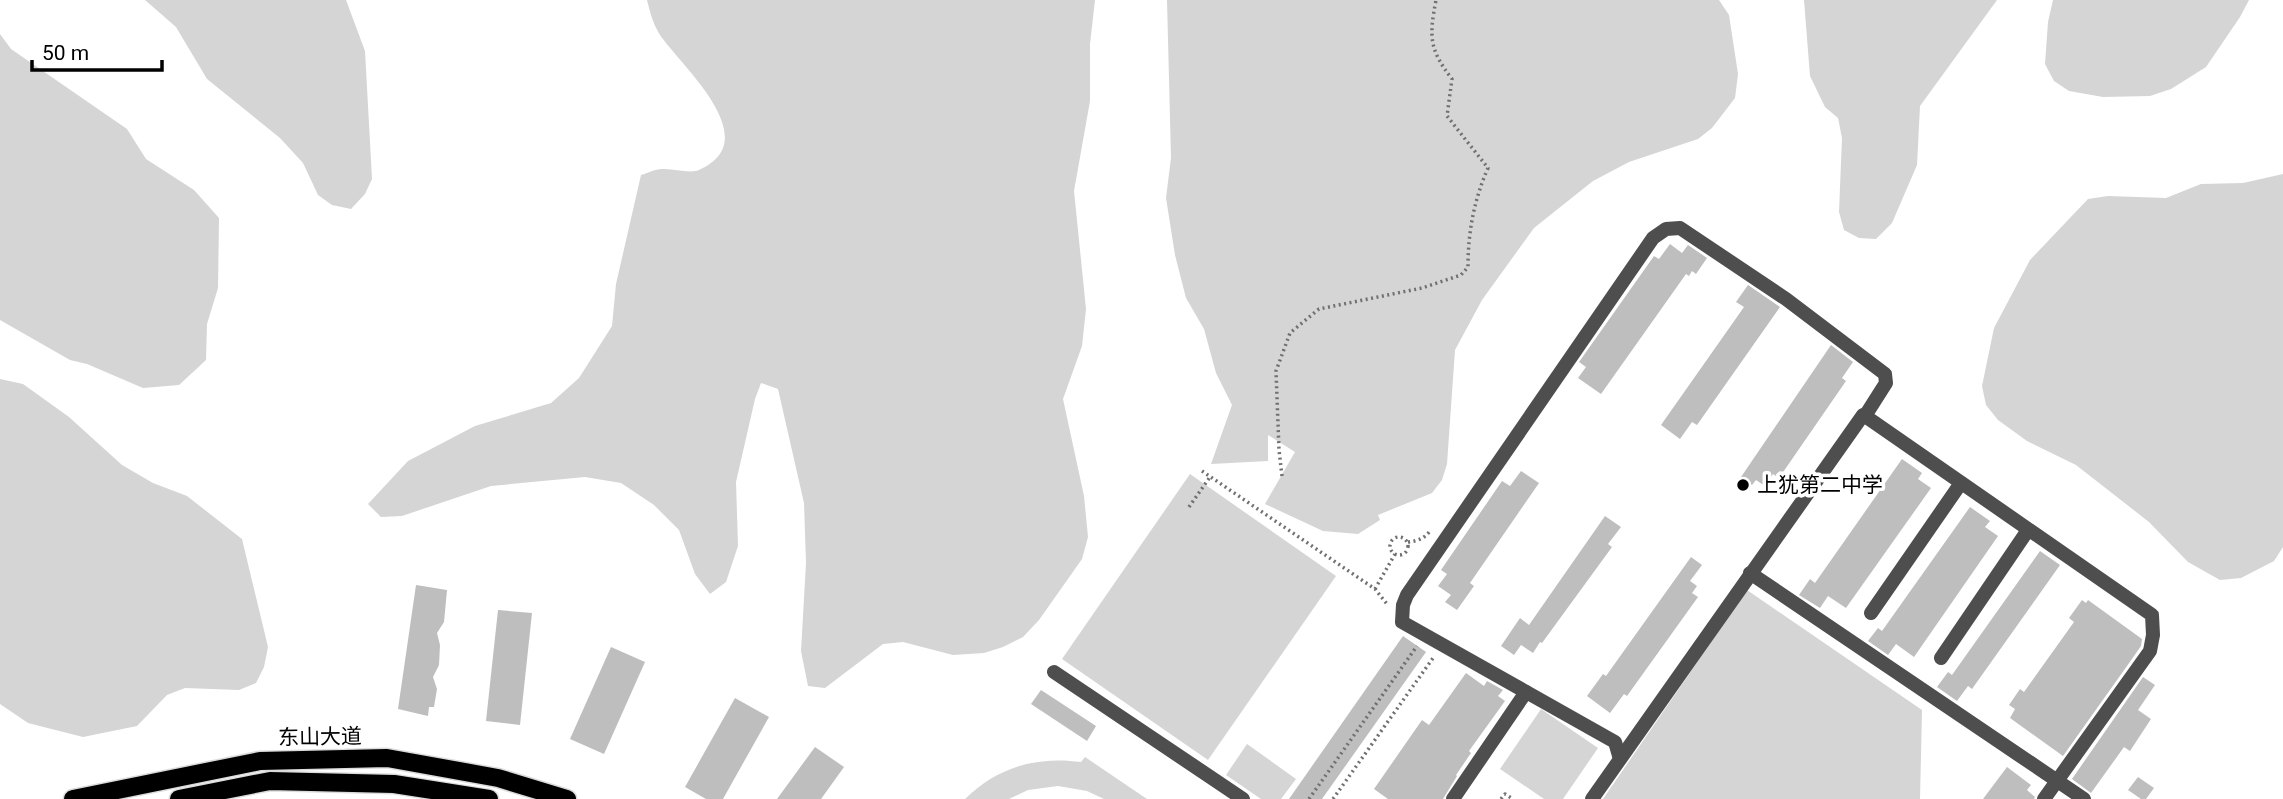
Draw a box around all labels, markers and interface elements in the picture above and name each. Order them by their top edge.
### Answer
scale bar [32,28,161,72]
text: 50 m [42,41,89,65]
place label: 上犹第二中学 [1757,473,1883,497]
marker: 上犹第二中学 [1735,477,1751,493]
street label: 东山大道 [278,724,362,750]

